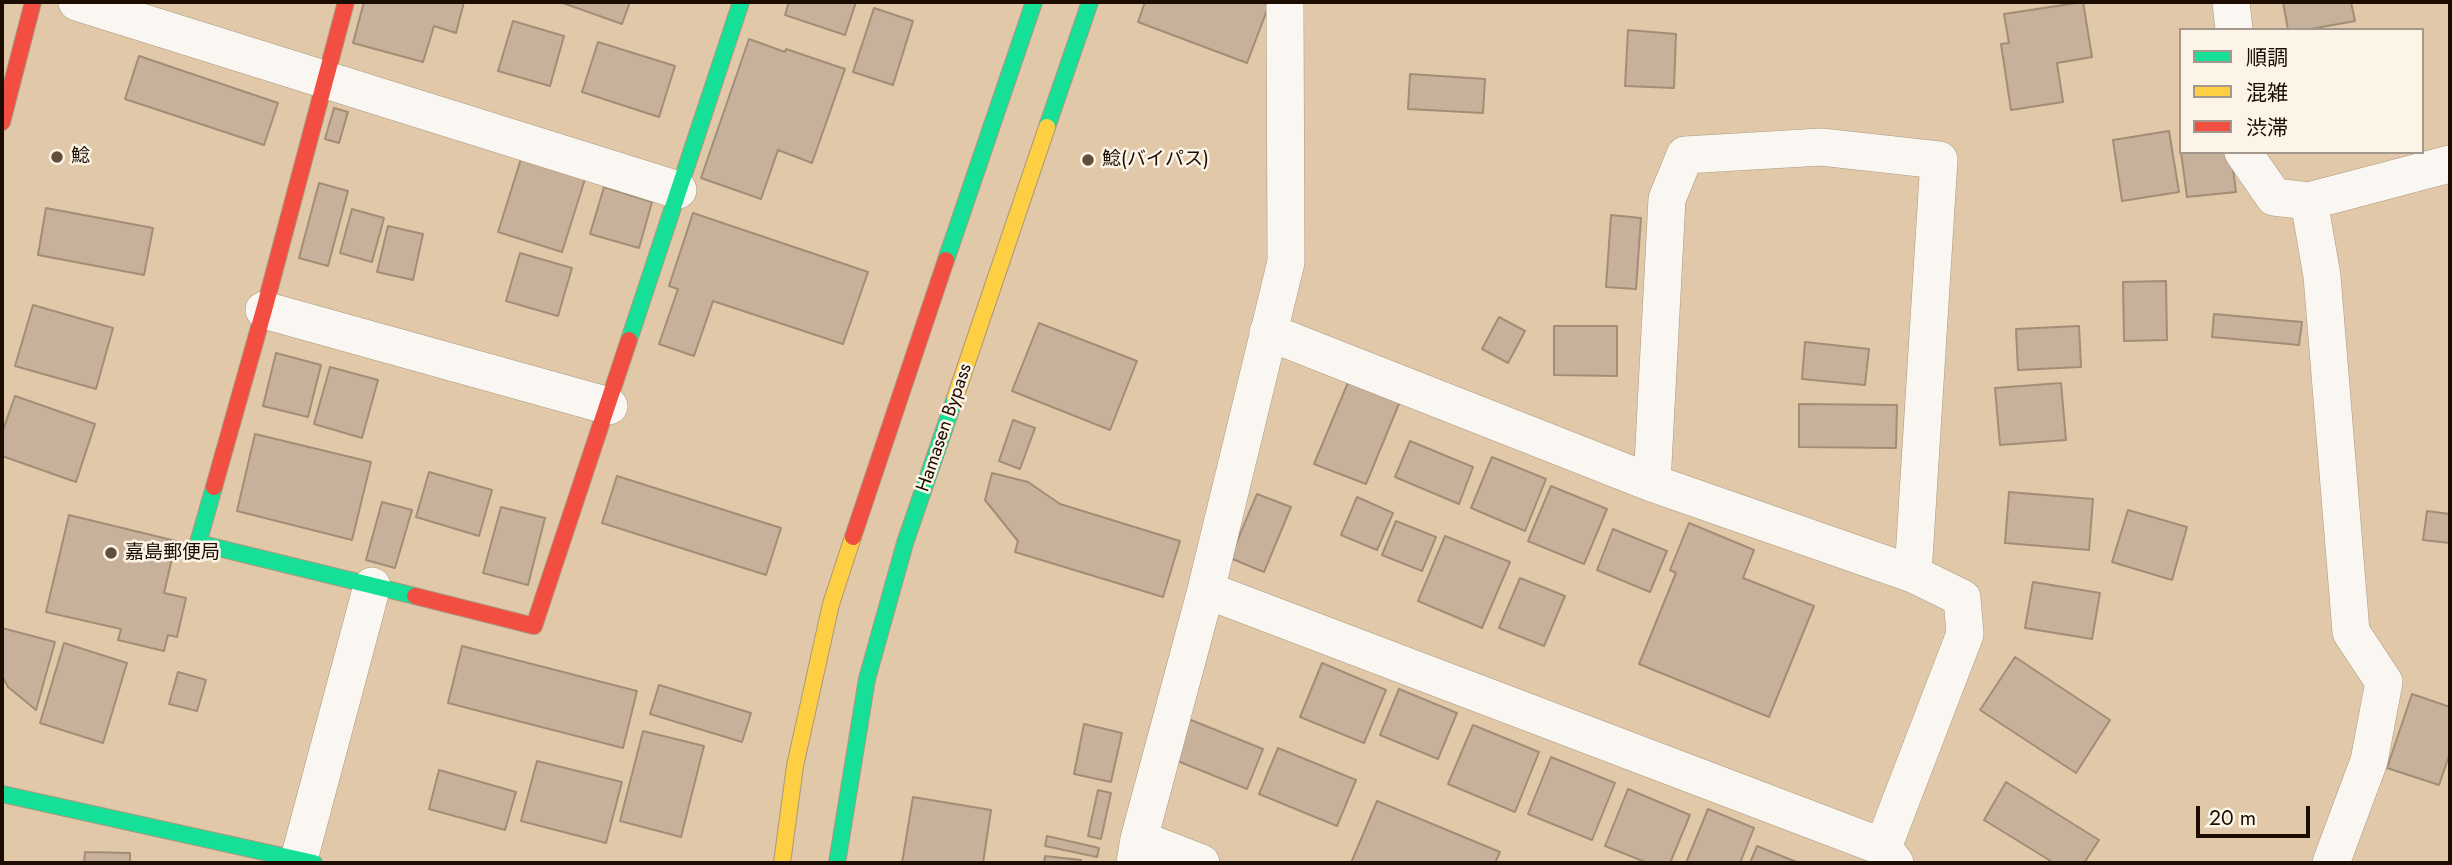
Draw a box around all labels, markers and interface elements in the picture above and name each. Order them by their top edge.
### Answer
legend [2179,28,2424,154]
text: 順調 [2246,43,2288,73]
text: 混雑 [2246,78,2288,108]
text: 渋滞 [2246,113,2288,143]
place label: 鯰 [71,146,90,168]
marker: 鯰 [49,149,65,165]
place label: 鯰(バイパス) [1102,149,1209,171]
marker: 鯰(バイパス) [1080,152,1096,168]
street label: Hamasen Bypass [912,361,978,495]
place label: 嘉島郵便局 [125,542,220,564]
marker: 嘉島郵便局 [103,545,119,561]
scale bar [2200,792,2314,836]
text: 20 m [2209,803,2256,833]

